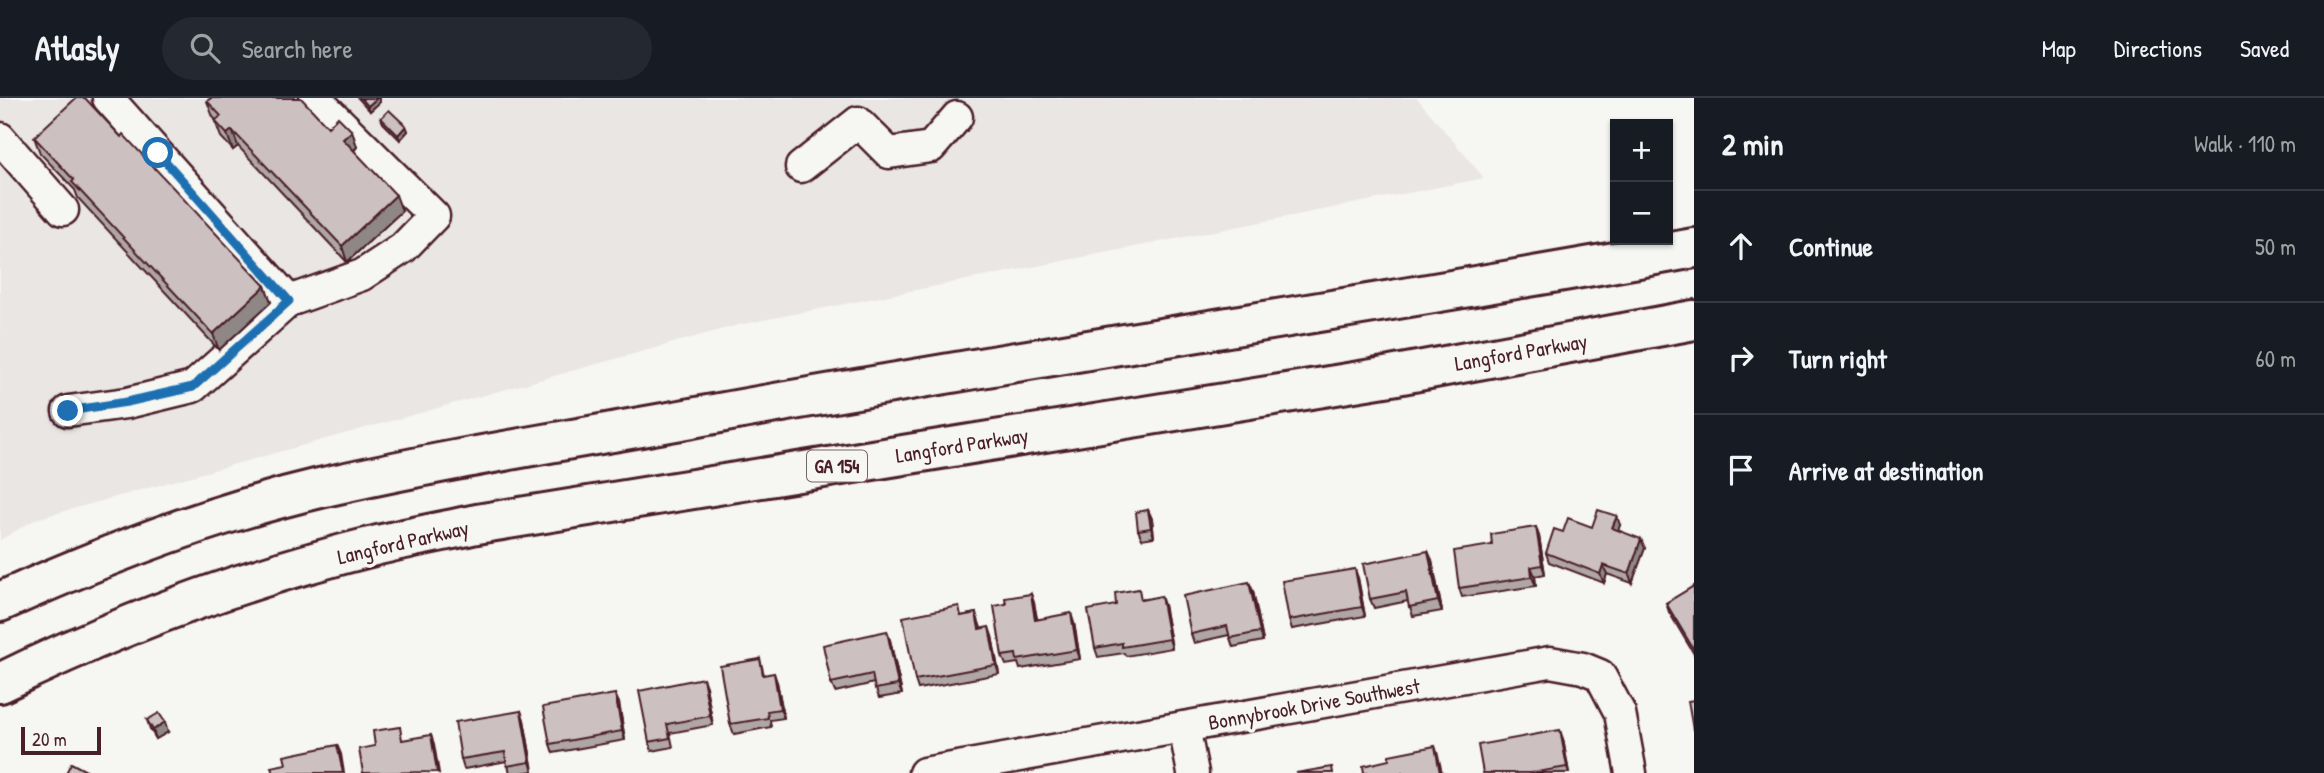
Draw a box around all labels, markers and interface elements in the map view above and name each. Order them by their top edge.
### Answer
search box [162,17,652,80]
text: Atlasly [35,26,120,70]
icon: search [186,29,224,67]
text: Search here [242,31,353,66]
text: Map [2042,32,2076,64]
text: Directions [2114,32,2202,64]
text: Saved [2240,32,2289,64]
map controls [1610,119,1673,245]
button: + [1610,119,1673,182]
text: 2 min [1722,124,1784,164]
text: Walk · 110 m [2194,128,2296,159]
route start [142,137,173,168]
button: − [1610,182,1673,245]
icon: ahead [1722,227,1760,265]
text: Continue [1789,229,1873,264]
text: 50 m [2255,231,2296,262]
street label: Langford Parkway [1453,326,1590,378]
icon: right [1722,339,1760,377]
text: Turn right [1789,341,1887,376]
text: 60 m [2256,343,2296,374]
route end [52,395,83,426]
street label: Langford Parkway [894,420,1031,470]
road number: GA 154 [807,450,867,482]
icon: arrive [1722,451,1760,489]
text: Arrive at destination [1789,453,1984,488]
street label: Langford Parkway [334,513,472,571]
street label: Bonnybrook Drive Southwest [1206,671,1423,737]
scale bar [21,724,102,756]
text: 20 m [32,726,67,752]

